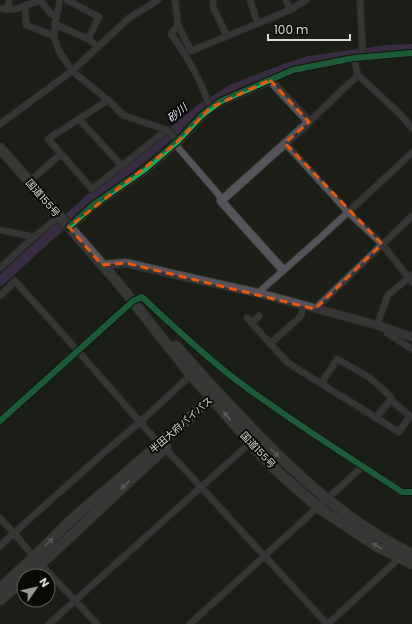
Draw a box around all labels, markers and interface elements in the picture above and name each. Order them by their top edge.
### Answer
scale bar [268,16,350,42]
text: 100 m [274,21,308,38]
water label: 砂川 [163,99,191,126]
street label: 国道155号 [22,176,64,220]
street label: 半田大府パイパス [146,393,216,457]
one-way arrow [223,411,232,421]
street label: 国道155号 [237,428,279,472]
one-way arrow [270,448,279,458]
one-way arrow [120,481,130,490]
one-way arrow [44,537,54,547]
one-way arrow [371,543,383,550]
north arrow [16,568,56,608]
text: N [35,575,53,590]

